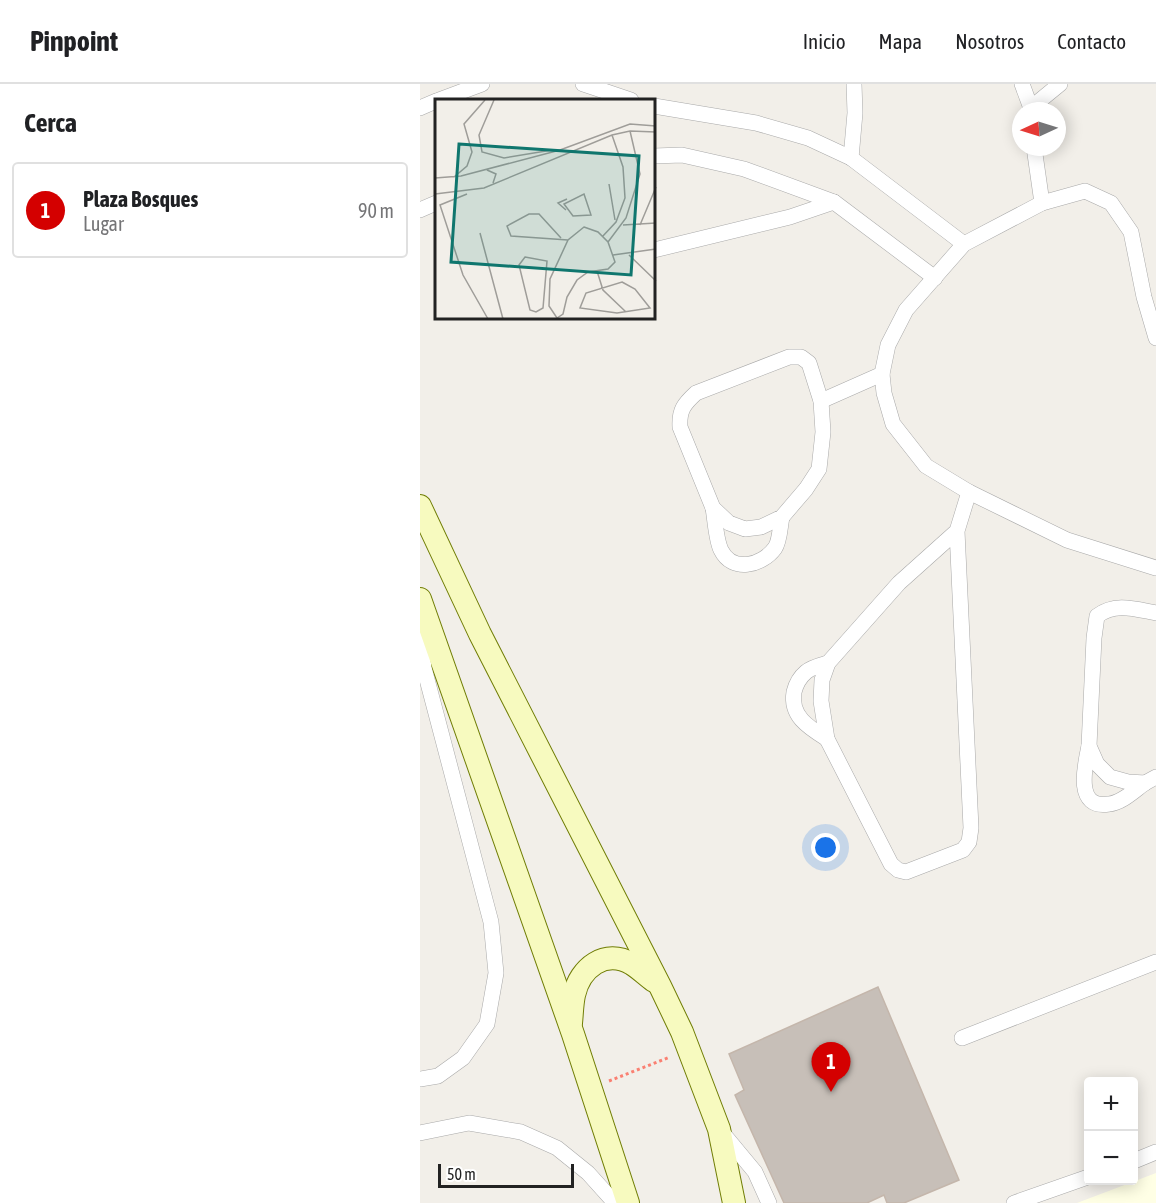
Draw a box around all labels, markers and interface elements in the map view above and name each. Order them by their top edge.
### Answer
text: Pinpoint [30,25,118,57]
text: Inicio [803,29,846,53]
text: Mapa [879,29,922,53]
text: Nosotros [955,29,1024,53]
text: Contacto [1057,29,1126,53]
inset map [435,99,656,320]
north arrow [1012,102,1066,156]
text: Cerca [24,108,77,138]
text: Plaza Bosques [83,186,198,212]
text: 1 [41,199,50,222]
text: 90 m [358,199,394,222]
text: Lugar [83,212,124,235]
your location [811,833,840,862]
pin: 1 [812,1042,850,1092]
map controls [1084,1077,1138,1185]
button: + [1084,1077,1138,1131]
button: − [1084,1131,1138,1185]
scale bar [438,1161,574,1188]
text: 50 m [447,1165,476,1183]

